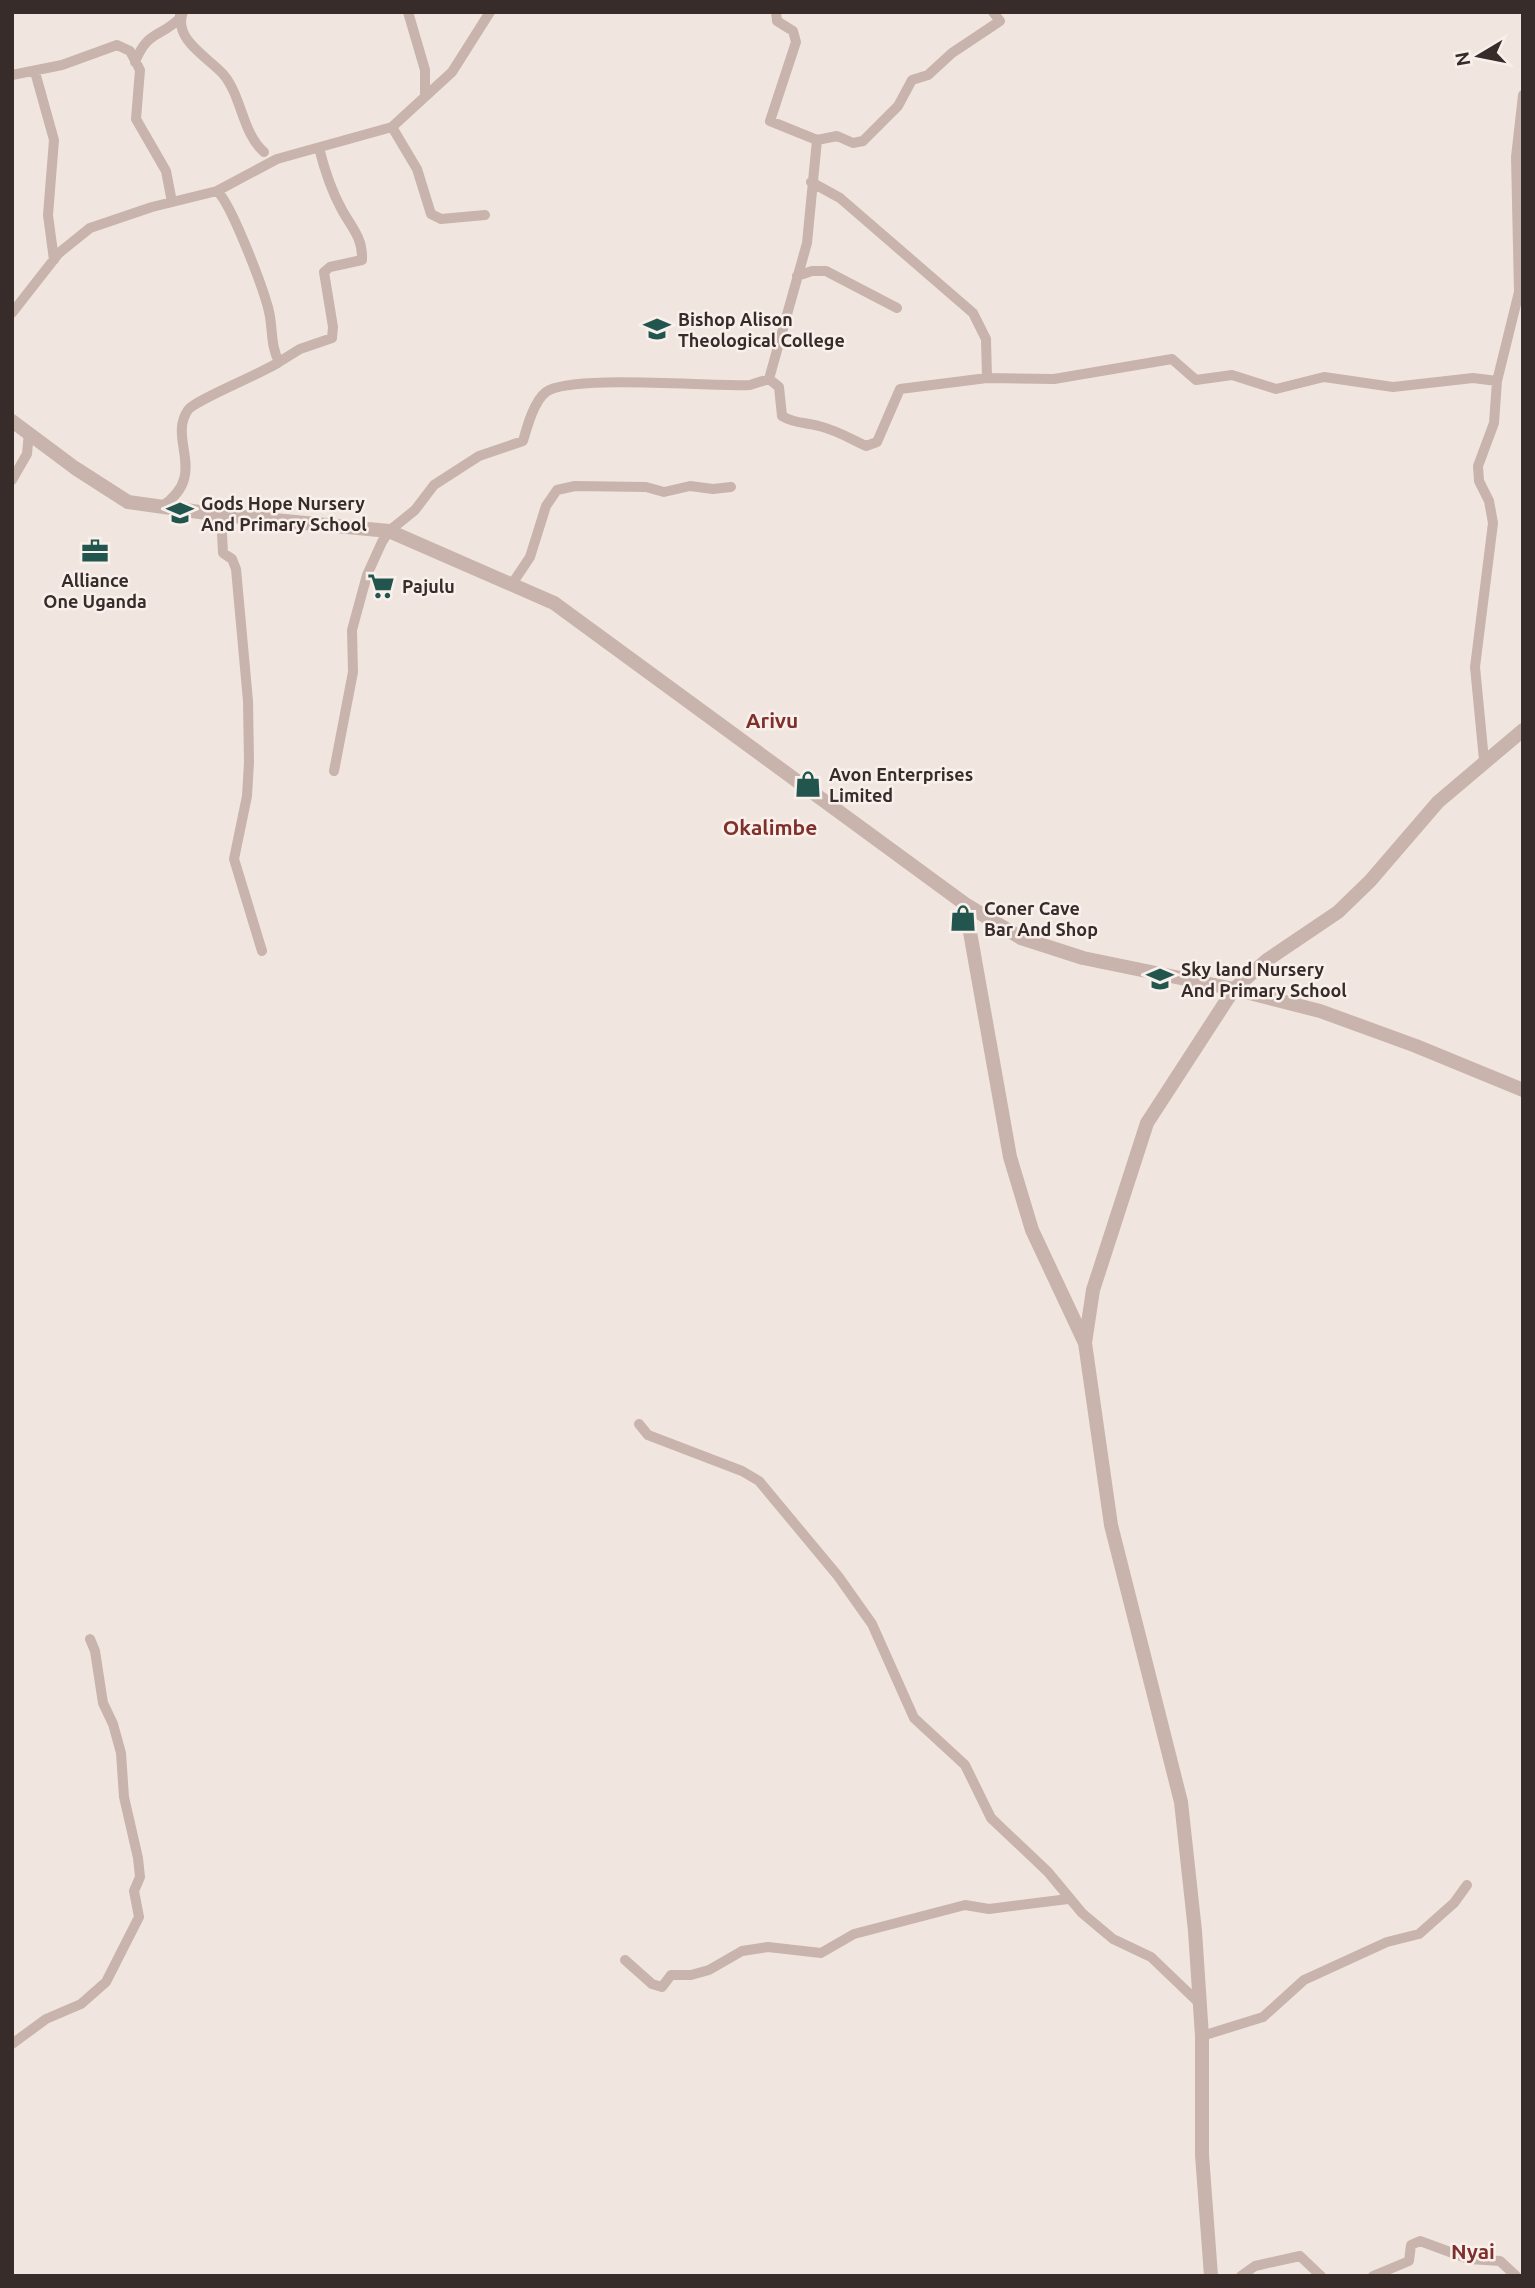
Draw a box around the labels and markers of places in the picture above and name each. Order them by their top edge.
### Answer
place label: Bishop Alison Theological College [678,309,845,350]
school or university icon: Bishop Alison Theological College [642,314,672,344]
place label: Gods Hope Nursery And Primary School [201,493,367,534]
school or university icon: Gods Hope Nursery And Primary School [165,498,195,528]
office icon: Alliance One Uganda [80,536,110,566]
place label: Alliance One Uganda [43,570,147,611]
supermarket icon: Pajulu [366,571,396,601]
place label: Pajulu [402,576,455,596]
place label: Avon Enterprises Limited [829,764,973,805]
shop icon: Avon Enterprises Limited [793,769,823,799]
place label: Coner Cave Bar And Shop [984,898,1098,939]
shop icon: Coner Cave Bar And Shop [948,903,978,933]
place label: Sky land Nursery And Primary School [1181,959,1347,1000]
school or university icon: Sky land Nursery And Primary School [1145,964,1175,994]

